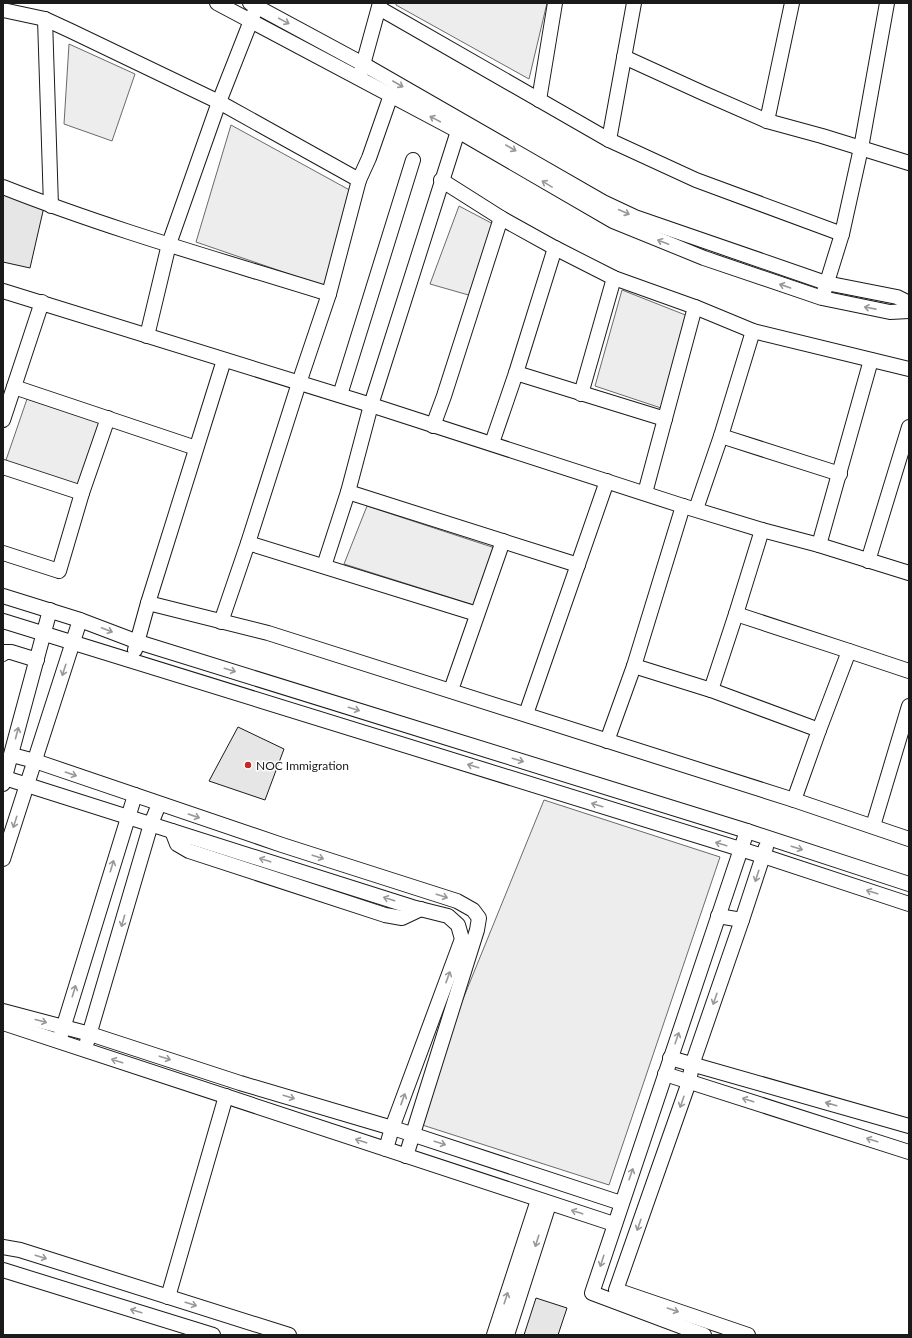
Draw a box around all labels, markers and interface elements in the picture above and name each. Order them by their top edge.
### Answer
one-way arrow [278,18,290,26]
one-way arrow [392,81,404,88]
one-way arrow [429,114,441,122]
one-way arrow [505,145,517,153]
one-way arrow [541,179,553,187]
one-way arrow [618,209,630,216]
one-way arrow [658,237,670,245]
one-way arrow [779,282,792,289]
one-way arrow [864,304,877,312]
one-way arrow [100,626,112,634]
one-way arrow [60,664,67,677]
one-way arrow [223,667,236,674]
one-way arrow [348,706,361,713]
one-way arrow [14,727,22,740]
one-way arrow [512,757,525,764]
place label: NOC Immigration [256,758,349,773]
marker: NOC Immigration [243,760,253,770]
one-way arrow [468,762,480,770]
one-way arrow [65,770,77,778]
one-way arrow [591,801,604,808]
one-way arrow [188,812,200,820]
one-way arrow [11,815,18,828]
one-way arrow [715,840,728,847]
one-way arrow [790,845,803,852]
one-way arrow [311,853,323,861]
one-way arrow [259,856,272,863]
one-way arrow [109,860,116,873]
one-way arrow [753,869,760,882]
one-way arrow [866,888,879,895]
one-way arrow [435,893,448,900]
one-way arrow [383,895,395,903]
one-way arrow [119,914,126,927]
one-way arrow [444,971,452,983]
one-way arrow [71,985,79,997]
one-way arrow [711,992,718,1005]
one-way arrow [34,1018,47,1025]
one-way arrow [674,1031,681,1044]
one-way arrow [158,1055,171,1062]
one-way arrow [112,1056,124,1064]
one-way arrow [399,1093,407,1105]
one-way arrow [282,1094,295,1101]
one-way arrow [677,1096,685,1108]
one-way arrow [742,1096,754,1104]
one-way arrow [825,1100,838,1107]
one-way arrow [866,1136,879,1143]
one-way arrow [354,1137,367,1144]
one-way arrow [434,1140,446,1148]
one-way arrow [628,1168,635,1181]
one-way arrow [571,1208,583,1216]
one-way arrow [634,1218,642,1230]
one-way arrow [533,1234,541,1246]
one-way arrow [34,1254,47,1261]
one-way arrow [598,1255,605,1268]
one-way arrow [503,1292,510,1305]
one-way arrow [185,1301,198,1308]
one-way arrow [667,1306,679,1314]
one-way arrow [130,1307,143,1314]

